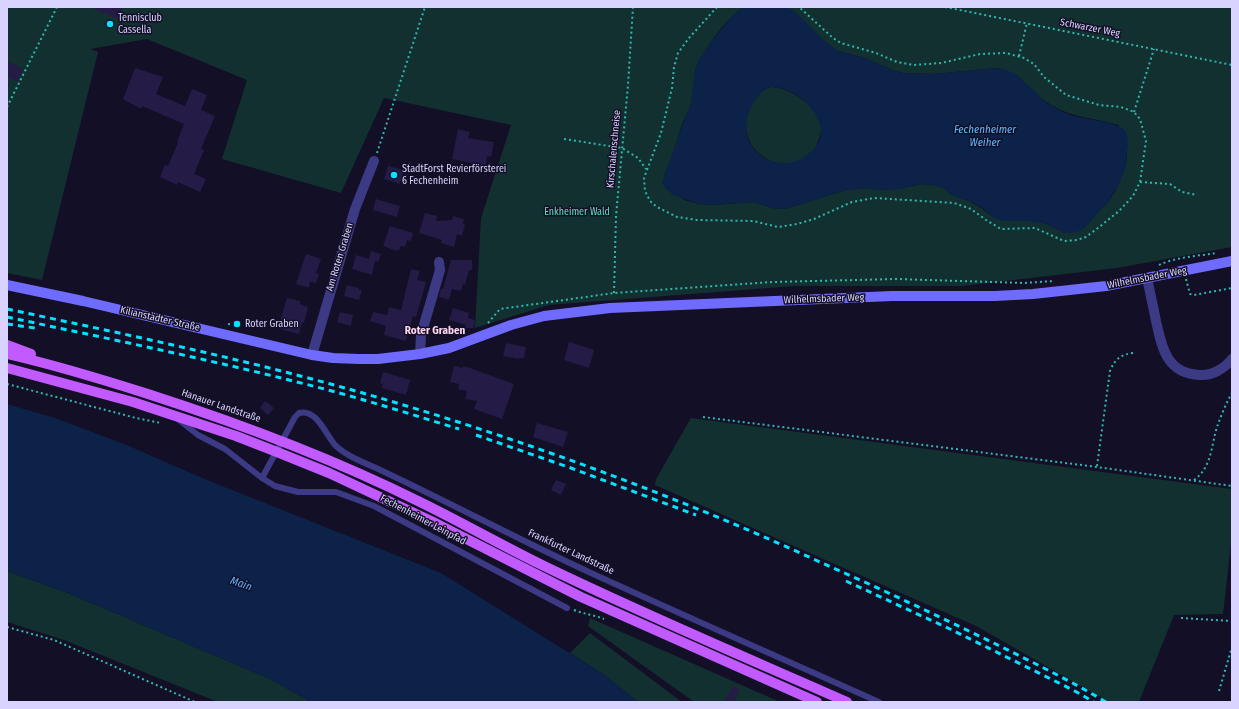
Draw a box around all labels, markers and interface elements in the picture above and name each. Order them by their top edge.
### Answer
place label: Tennisclub Cassella [118,12,162,36]
street label: Schwarzer Weg [1059,16,1121,40]
marker: Tennisclub Cassella [105,19,115,29]
street label: Kirschalenschneise [605,109,623,189]
water label: Fechenheimer Weiher [954,123,1016,149]
place label: StadtForst Revierförsterei 6 Fechenheim [402,163,506,186]
marker: StadtForst Revierförsterei 6 Fechenheim [389,170,399,180]
park label: Enkheimer Wald [544,206,610,218]
street label: Am Roten Graben [324,221,356,293]
street label: Wilhelmsbader Weg [1106,264,1188,292]
street label: Wilhelmsbader Weg [783,292,865,306]
street label: Kilianstädter Straße [119,304,201,334]
place label: Roter Graben [245,318,299,330]
marker: Roter Graben [232,319,242,329]
district label: Roter Graben [405,324,465,338]
street label: Hanauer Landstraße [180,387,262,425]
street label: Fechenheimer Leinpfad [378,492,468,548]
street label: Frankfurter Landstraße [526,527,616,577]
water label: Main [228,574,254,594]

